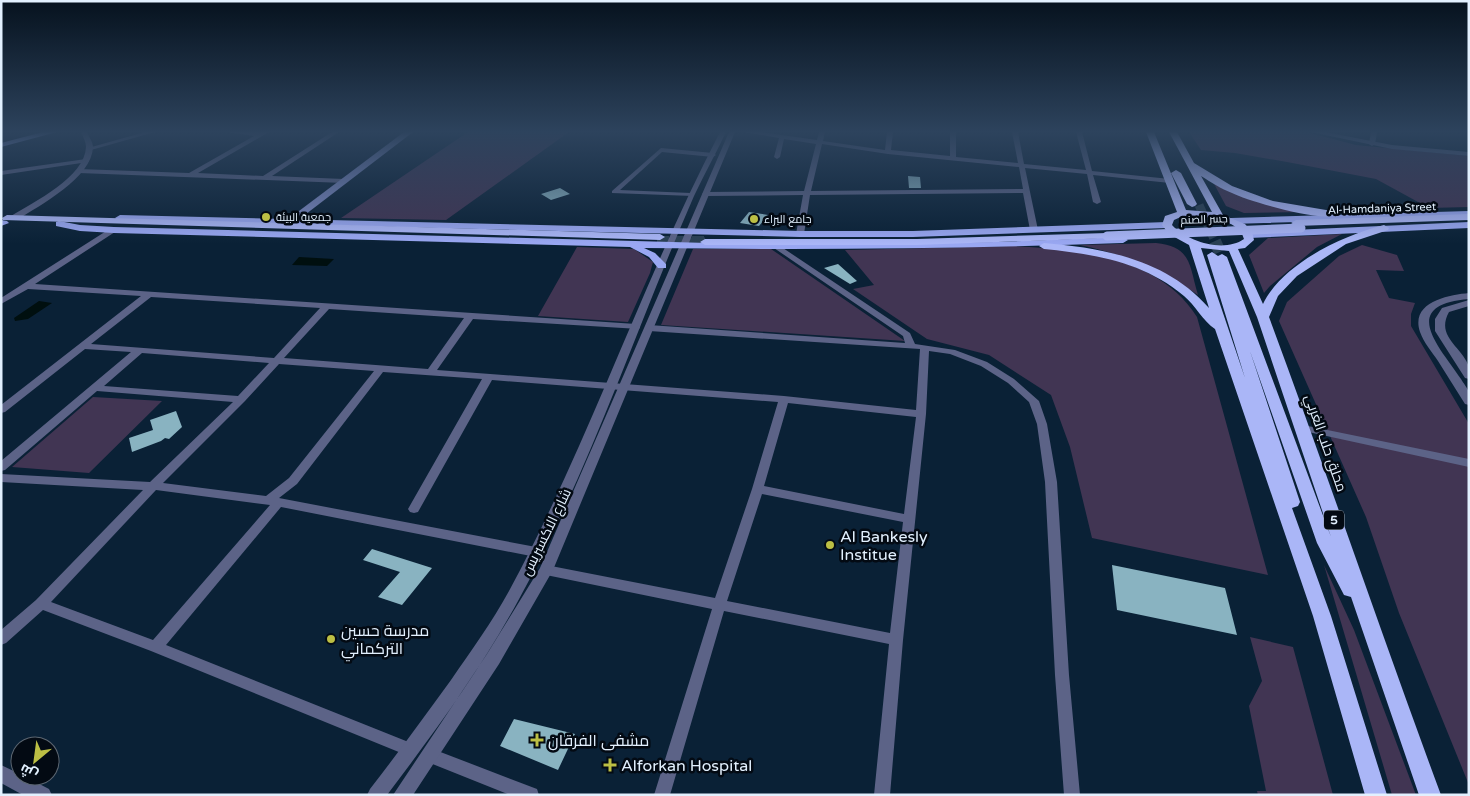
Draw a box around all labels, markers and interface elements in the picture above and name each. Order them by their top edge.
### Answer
street label: Al-Hamdaniya Street [1328,200,1436,217]
marker: جمعية البيئة [260,211,272,223]
place label: جمعية البيئة [276,211,331,224]
street label: جسر الصنم [1180,212,1228,228]
marker: جامع البراء [748,213,760,225]
place label: جامع البراء [764,213,812,227]
street label: محلق حلب الغربي [1298,392,1350,495]
street label: شارع الاكسبريس [518,486,575,579]
road number: 5 [1324,510,1344,530]
place label: Al Bankesly Institue [840,527,928,565]
marker: Al Bankesly Institue [824,539,836,551]
place label: مدرسة حسين التركماني [341,621,429,662]
marker: مدرسة حسين التركماني [325,633,337,645]
place label: مشفى الفرقان [548,731,649,751]
marker: مشفى الفرقان [530,733,544,747]
north arrow [10,736,60,786]
place label: Alforkan Hospital [621,756,752,776]
marker: Alforkan Hospital [603,758,617,772]
text: ش [17,760,41,784]

